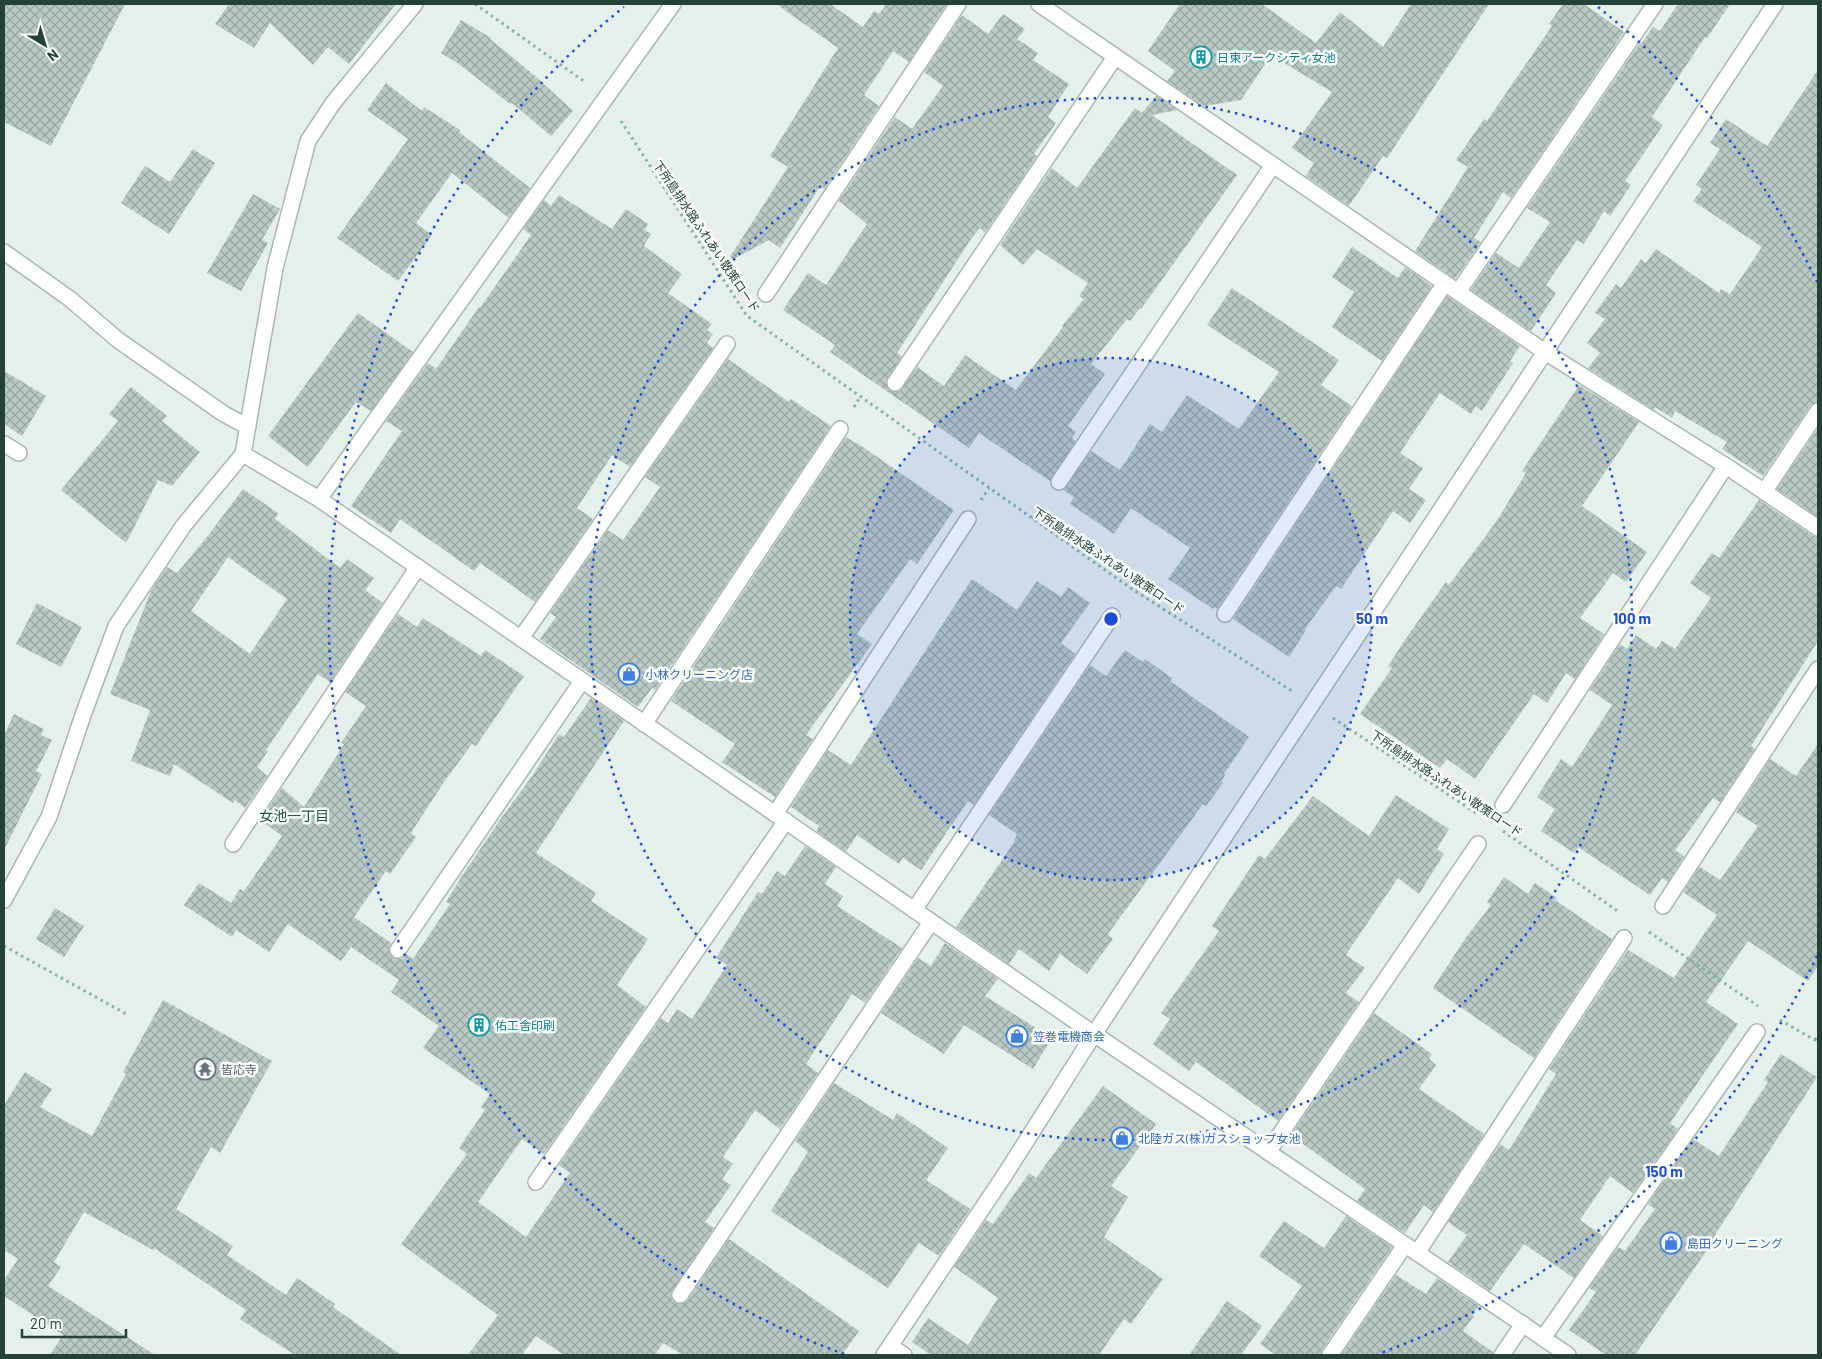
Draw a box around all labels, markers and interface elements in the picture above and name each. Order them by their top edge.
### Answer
north arrow [20,20,70,70]
building icon: 日東アークシティ女池 [1189,45,1213,69]
text: N [44,46,62,65]
place label: 日東アークシティ女池 [1217,50,1336,64]
street label: 下所島排水路ふれあい散策ロード [651,157,763,315]
street label: 下所島排水路ふれあい散策ロード [1030,504,1188,616]
text: 50 m [1356,609,1388,627]
text: 100 m [1613,609,1651,627]
centre of rings [1102,610,1120,628]
shop icon: 小林クリーニング店 [617,662,641,686]
place label: 小林クリーニング店 [645,667,753,681]
street label: 下所島排水路ふれあい散策ロード [1368,727,1526,839]
district label: 女池一丁目 [259,807,329,824]
building icon: 佑工舎印刷 [467,1013,491,1037]
place label: 佑工舎印刷 [495,1018,555,1032]
shop icon: 笠巻電機商会 [1005,1024,1029,1048]
place label: 笠巻電機商会 [1033,1029,1105,1043]
temple icon: 皆応寺 [193,1057,217,1081]
place label: 皆応寺 [221,1062,257,1076]
shop icon: 北陸ガス(株)ガスショップ女池 [1110,1126,1134,1150]
place label: 北陸ガス(株)ガスショップ女池 [1138,1131,1300,1145]
text: 150 m [1645,1162,1683,1180]
shop icon: 島田クリーニング [1659,1231,1683,1255]
place label: 島田クリーニング [1687,1236,1783,1250]
scale bar [22,1306,126,1338]
text: 20 m [30,1314,62,1332]

